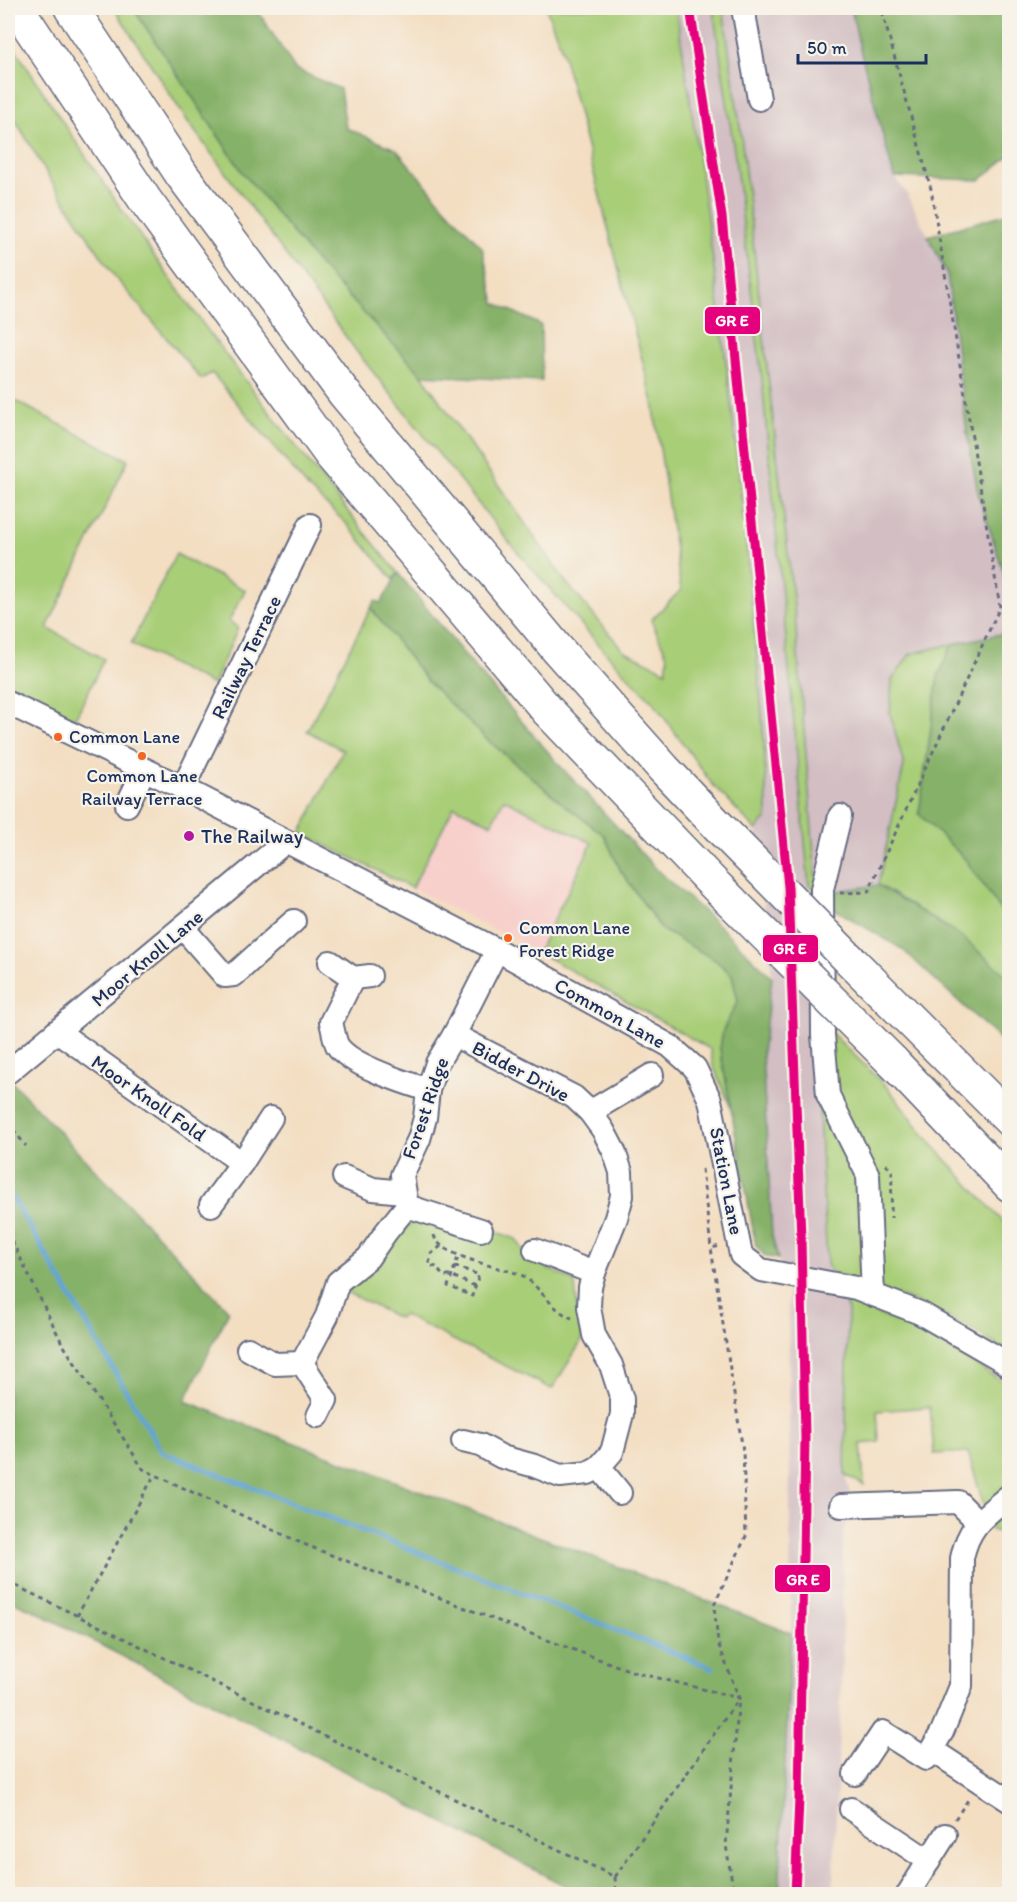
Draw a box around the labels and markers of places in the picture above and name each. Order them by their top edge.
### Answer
place label: Common Lane [69,726,180,748]
marker: Common Lane [52,731,64,743]
marker: Common Lane Railway Terrace [136,750,148,762]
place label: Common Lane Railway Terrace [82,765,202,810]
place label: The Railway [201,824,304,848]
marker: The Railway [182,829,196,843]
place label: Common Lane Forest Ridge [519,917,630,962]
marker: Common Lane Forest Ridge [502,932,514,944]

